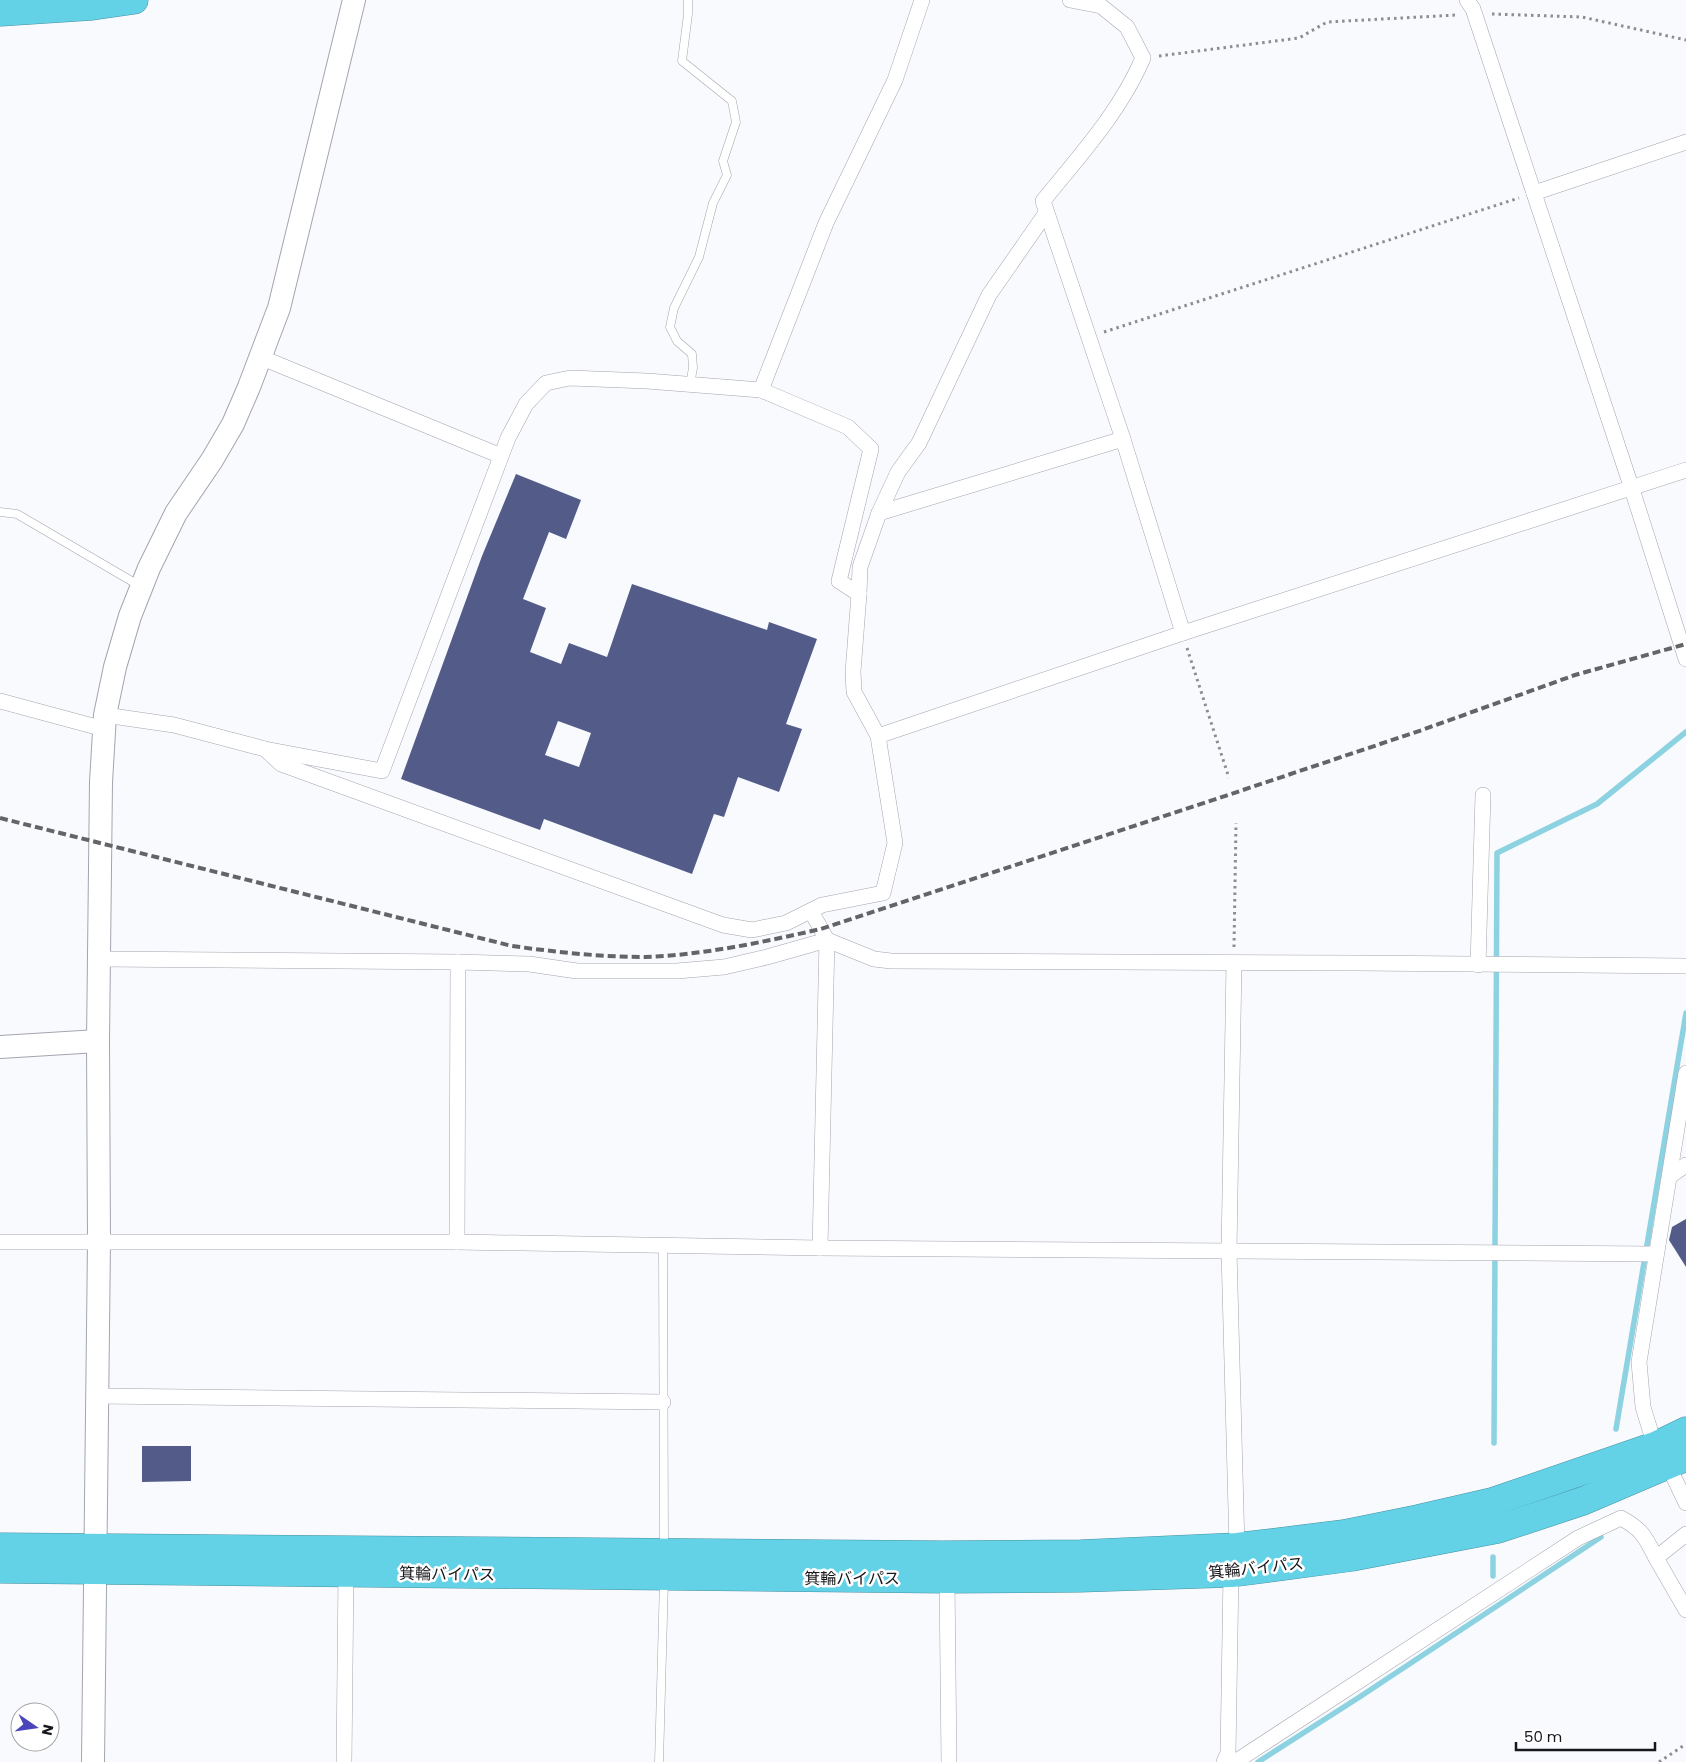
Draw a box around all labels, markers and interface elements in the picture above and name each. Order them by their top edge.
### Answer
street label: 箕輪バイパス [1207,1552,1305,1584]
street label: 箕輪バイパス [399,1562,495,1586]
street label: 箕輪バイパス [804,1567,900,1590]
north arrow [10,1702,60,1752]
scale bar [1516,1720,1655,1752]
text: N [37,1723,59,1737]
text: 50 m [1524,1726,1562,1747]

